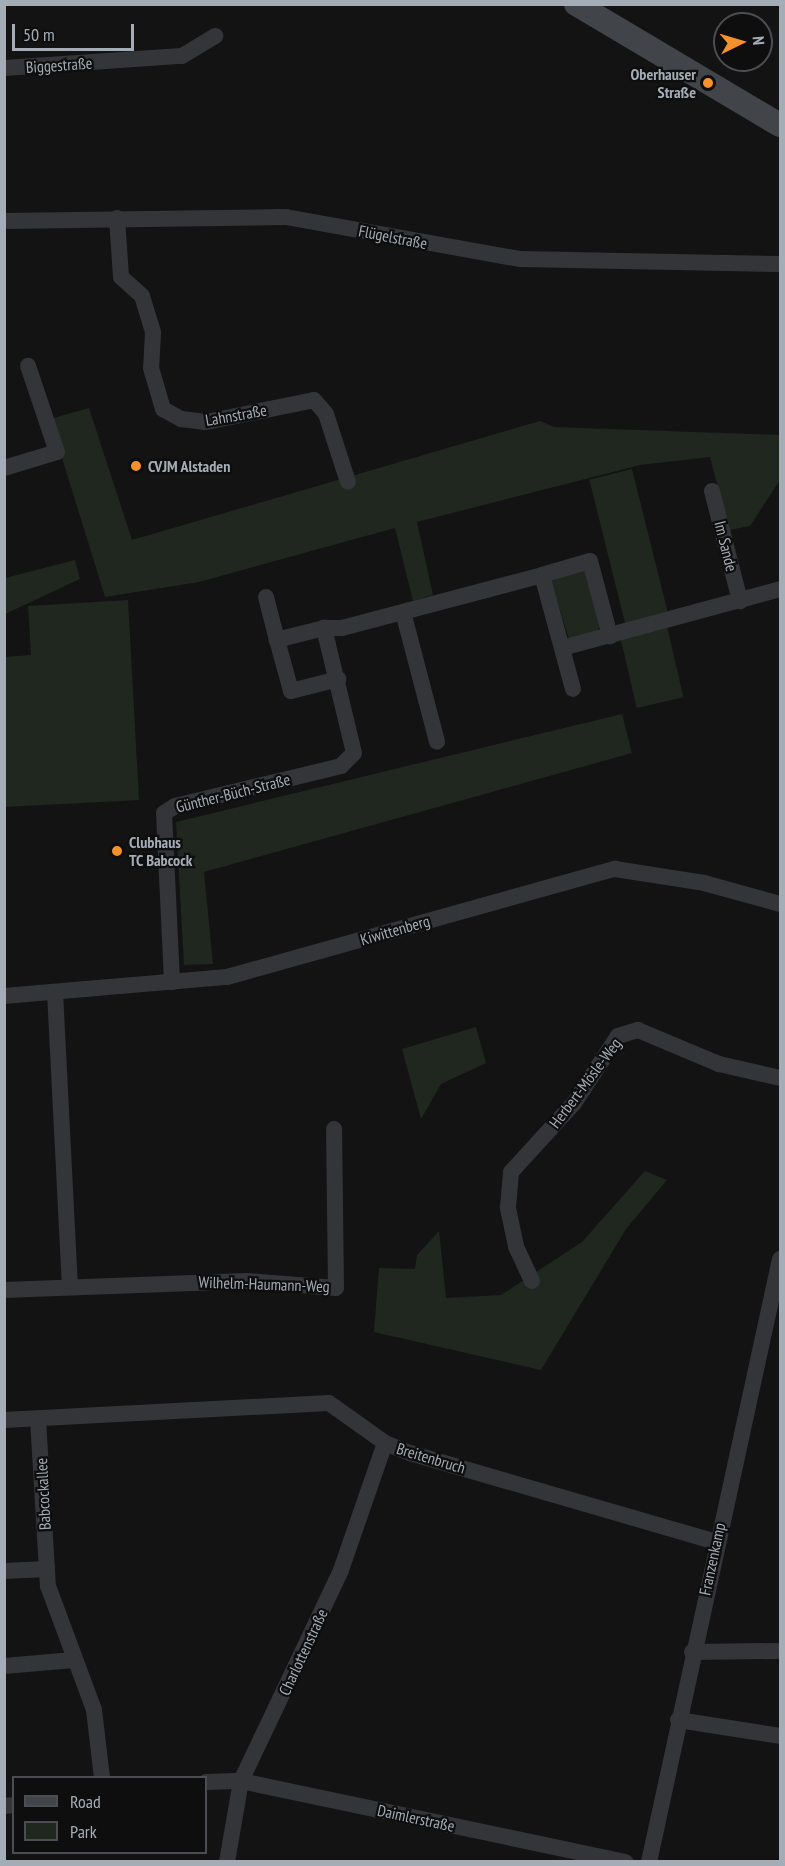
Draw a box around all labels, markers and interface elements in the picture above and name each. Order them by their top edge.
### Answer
scale bar [15,12,136,50]
north arrow [713,12,773,72]
text: 50 m [23,23,55,46]
text: N [749,35,769,46]
street label: Biggestraße [25,53,93,77]
place label: Oberhauser Straße [630,64,696,102]
marker: Oberhauser Straße [701,76,715,90]
street label: Flügelstraße [357,221,429,253]
street label: Lahnstraße [204,400,268,430]
place label: CVJM Alstaden [148,456,231,476]
marker: CVJM Alstaden [129,459,143,473]
street label: Im Sande [710,519,742,573]
street label: Günther-Büch-Straße [174,770,292,816]
place label: Clubhaus TC Babcock [129,832,193,870]
marker: Clubhaus TC Babcock [110,844,124,858]
street label: Kiwittenberg [358,911,432,949]
street label: Herbert-Mösle-Weg [545,1034,625,1132]
street label: Wilhelm-Haumann-Weg [198,1272,330,1296]
street label: Breitenbruch [394,1438,468,1478]
street label: Babcockallee [32,1458,54,1530]
street label: Franzenkamp [695,1521,729,1597]
street label: Charlottenstraße [275,1606,331,1698]
legend [12,1776,207,1854]
text: Road [70,1790,101,1813]
street label: Daimlerstraße [376,1800,456,1836]
text: Park [70,1820,97,1843]

